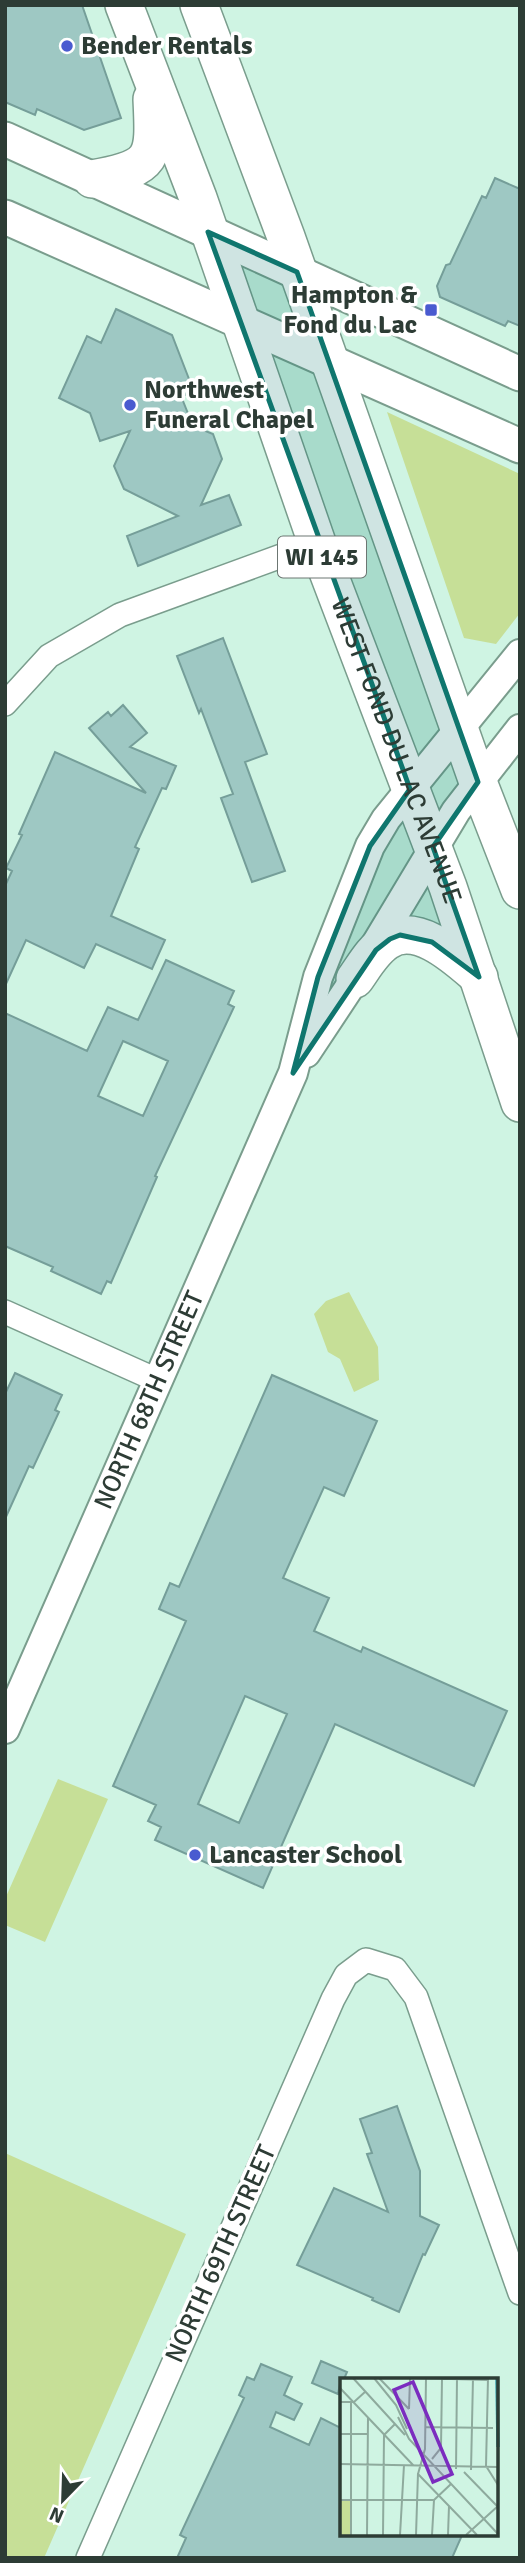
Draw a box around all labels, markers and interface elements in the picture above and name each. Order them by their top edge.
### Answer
place label: Bender Rentals [81,30,253,62]
marker: Bender Rentals [59,38,75,54]
place label: Hampton & Fond du Lac [283,279,417,341]
marker: Hampton & Fond du Lac [423,302,439,318]
place label: Northwest Funeral Chapel [144,374,314,436]
marker: Northwest Funeral Chapel [122,397,138,413]
road number: WI 145 [278,536,366,578]
street label: WEST FOND DU LAC AVENUE [323,594,468,908]
street label: NORTH 68TH STREET [87,1286,211,1514]
place label: Lancaster School [209,1839,402,1871]
marker: Lancaster School [187,1847,203,1863]
street label: NORTH 69TH STREET [159,2140,283,2368]
inset map [340,2378,497,2535]
north arrow [28,2465,98,2535]
text: N [46,2501,68,2528]

